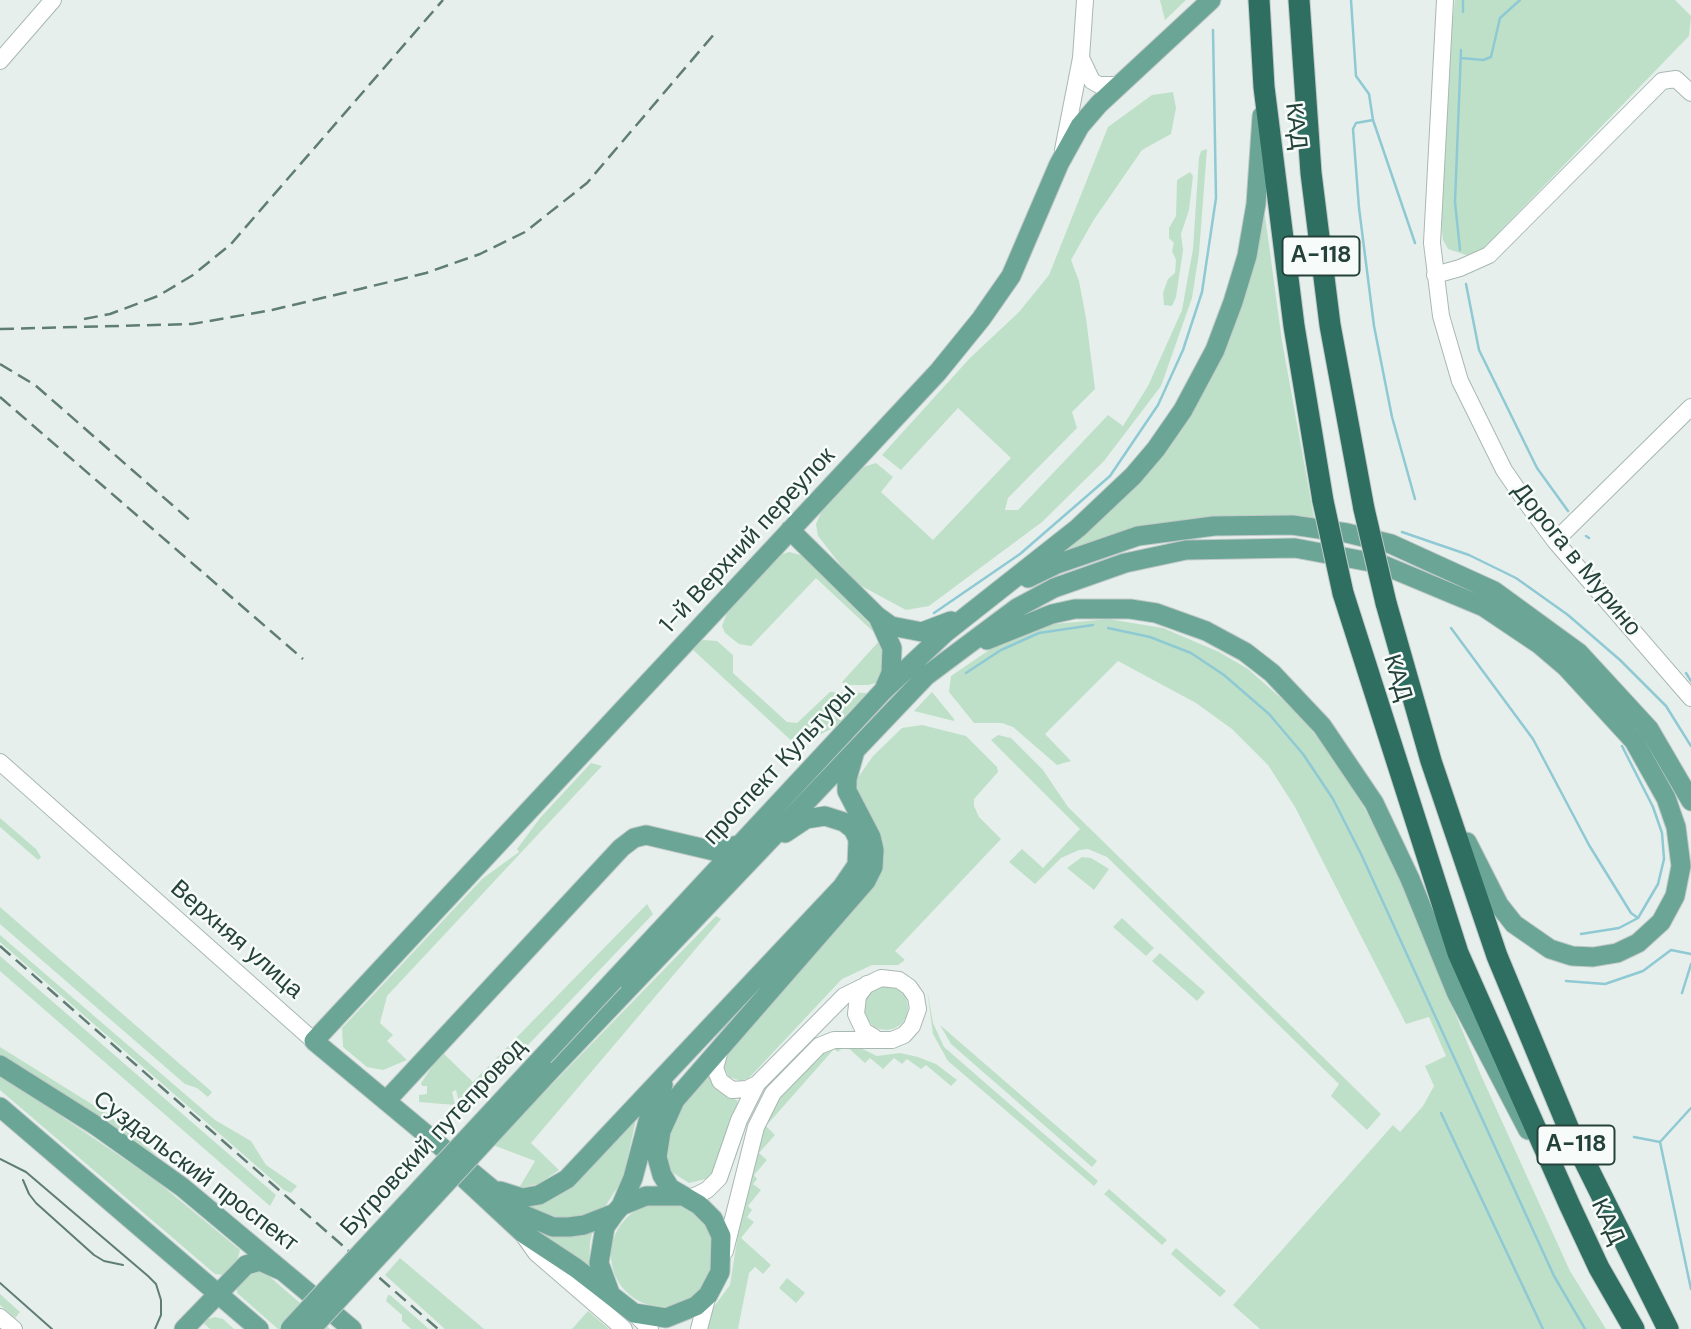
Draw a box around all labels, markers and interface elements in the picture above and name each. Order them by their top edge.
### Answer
street label: КАД [1278,101,1312,151]
road number: А-118 [1282,236,1360,276]
street label: 1-й Верхний переулок [654,442,842,640]
street label: Дорога в Мурино [1505,477,1647,643]
street label: КАД [1376,651,1418,705]
street label: проспект Культуры [698,678,862,852]
street label: Верхняя улица [164,875,308,1005]
street label: Бугровский путепровод [335,1034,533,1242]
street label: Суздальский проспект [87,1086,303,1258]
road number: А-118 [1538,1126,1614,1164]
street label: КАД [1584,1195,1630,1249]

